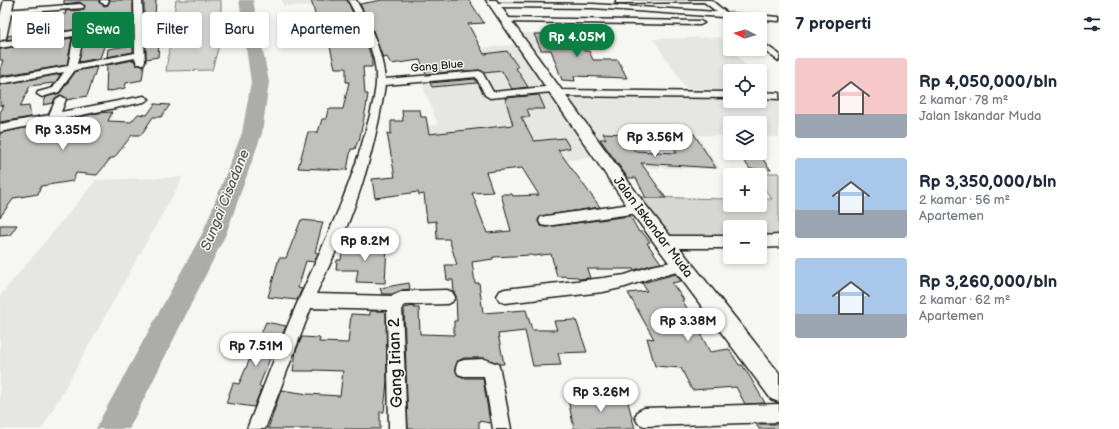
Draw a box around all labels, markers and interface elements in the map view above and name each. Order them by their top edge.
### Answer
chip: Beli [12,12,64,48]
chip: Sewa [72,12,134,48]
chip: Filter [142,12,202,48]
chip: Baru [210,12,269,48]
chip: Apartemen [277,12,374,48]
north arrow [723,12,767,56]
map controls [723,12,767,264]
icon: filters [1081,13,1103,35]
text: 7 properti [795,14,871,34]
pin: Rp 4.05M [536,24,618,58]
text: Rp 4.05M [548,29,606,45]
street label: Gang Blue [410,57,464,75]
button: locate [723,64,767,108]
text: Rp 4,050,000/bln [919,72,1057,92]
icon: home [827,74,875,122]
text: 2 kamar · 78 m² [919,92,1008,108]
text: Jalan Iskandar Muda [919,108,1041,124]
button: layers [723,116,767,160]
pin: Rp 3.35M [22,117,104,151]
text: Rp 3.35M [35,122,91,138]
pin: Rp 3.56M [614,124,696,158]
text: Rp 3.56M [627,129,683,145]
water label: Sungai Cisadane [197,147,253,253]
button: + [723,168,767,212]
text: Rp 3,350,000/bln [919,172,1056,192]
street label: Jalan Iskandar Muda [610,173,696,281]
icon: home [827,174,875,222]
text: 2 kamar · 56 m² [919,192,1010,208]
text: Apartemen [919,208,984,224]
button: − [723,220,767,264]
pin: Rp 8.2M [328,228,402,262]
text: Rp 8.2M [340,233,390,249]
text: Rp 3,260,000/bln [919,272,1057,292]
icon: home [827,274,875,322]
text: 2 kamar · 62 m² [919,292,1010,308]
pin: Rp 3.38M [647,308,729,342]
text: Apartemen [919,308,984,324]
text: Rp 3.38M [660,313,716,329]
street label: Gang Irian 2 [385,317,407,408]
pin: Rp 7.51M [215,333,297,367]
text: Rp 7.51M [229,338,283,354]
pin: Rp 3.26M [560,379,642,413]
text: Rp 3.26M [572,384,630,400]

